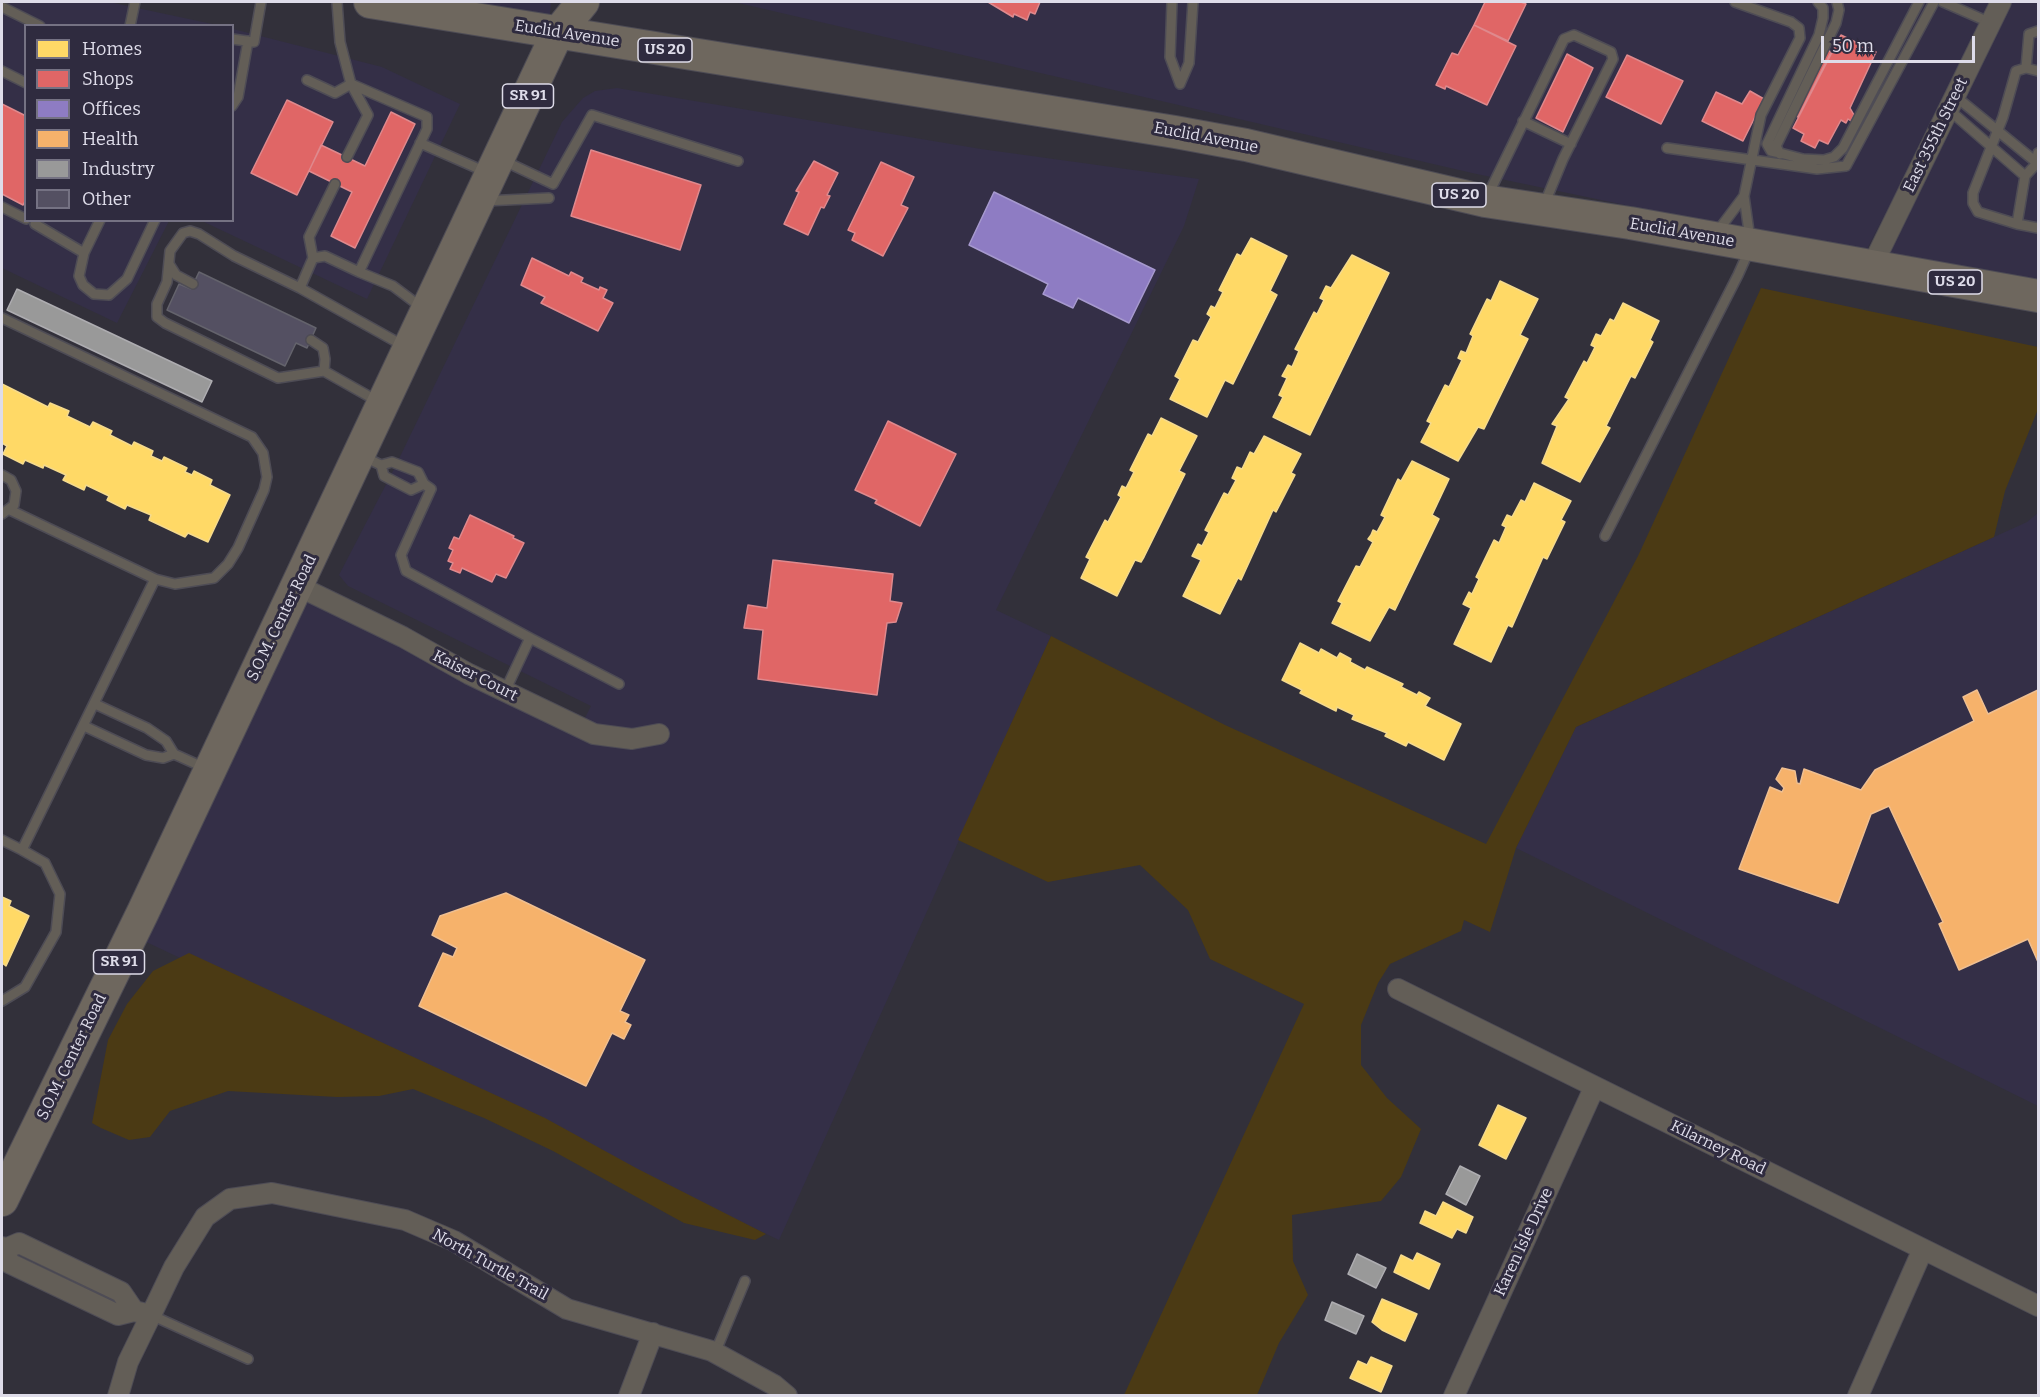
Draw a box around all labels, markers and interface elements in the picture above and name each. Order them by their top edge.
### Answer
street label: Euclid Avenue [513,16,621,52]
legend [24,24,234,222]
scale bar [1824,24,1978,62]
text: 50 m [1832,35,1874,57]
text: Homes [82,38,142,60]
road number: US 20 [638,38,692,62]
text: Shops [82,68,134,90]
street label: East 355th Street [1900,75,1972,195]
road number: SR 91 [502,84,554,108]
text: Offices [82,98,141,120]
street label: Euclid Avenue [1152,118,1260,158]
text: Health [82,128,138,150]
text: Industry [82,158,154,180]
road number: US 20 [1432,183,1486,207]
text: Other [82,188,131,210]
street label: Euclid Avenue [1628,214,1736,252]
road number: US 20 [1928,270,1982,294]
street label: S.O.M. Center Road [243,552,321,684]
street label: Kaiser Court [429,646,521,706]
road number: SR 91 [94,950,144,974]
street label: S.O.M. Center Road [33,991,111,1123]
street label: Kilarney Road [1667,1117,1769,1179]
street label: Karen Isle Drive [1491,1185,1557,1299]
street label: North Turtle Trail [429,1225,551,1305]

